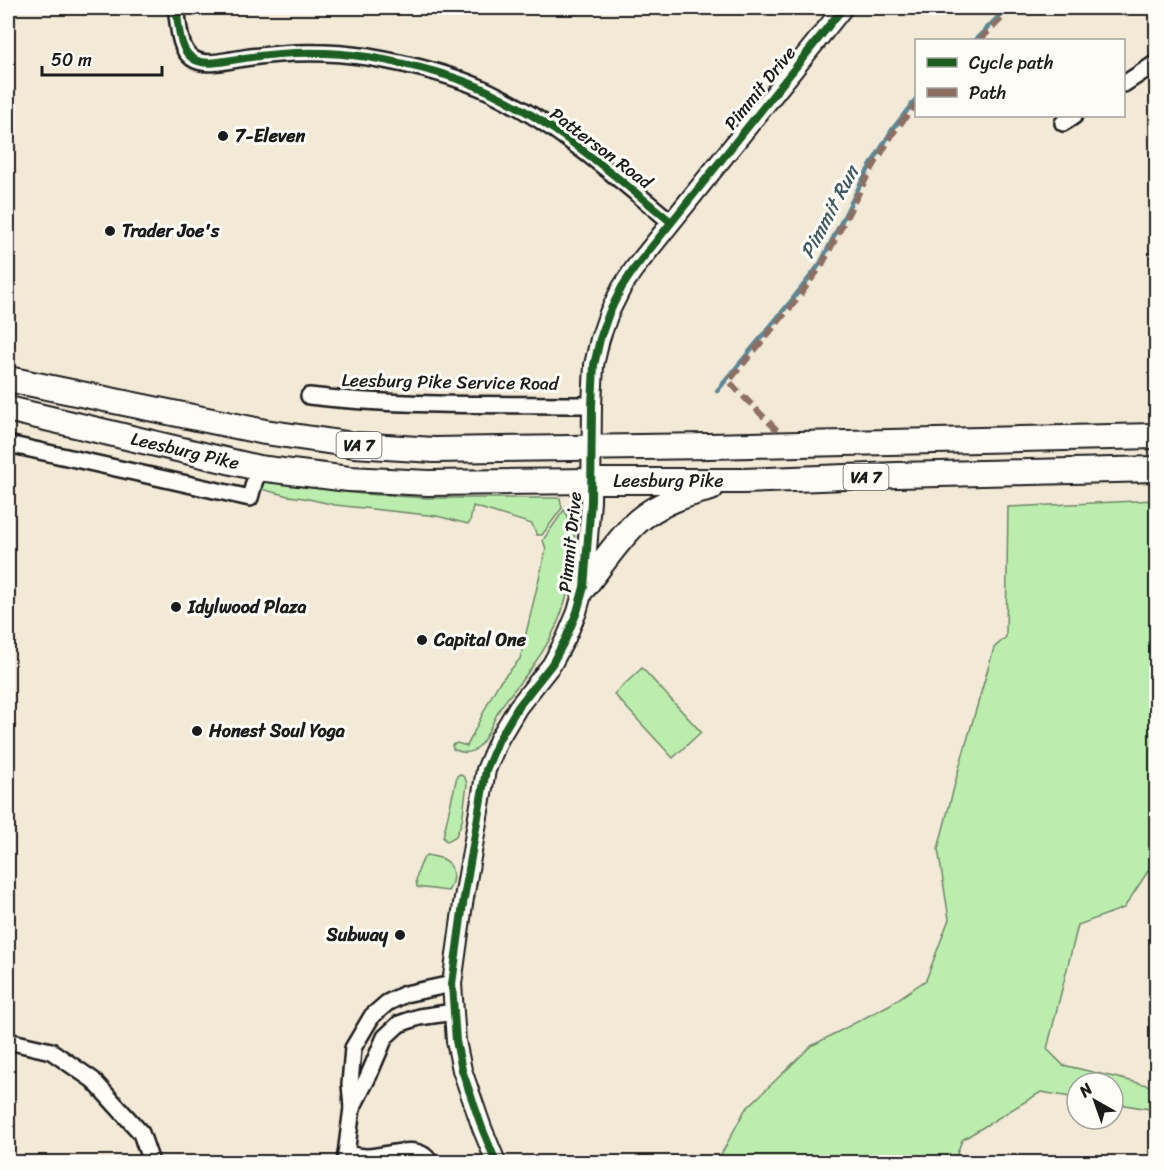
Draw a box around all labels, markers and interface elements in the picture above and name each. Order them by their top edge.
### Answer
scale bar [42,39,162,77]
street label: Pimmit Drive [716,39,804,137]
legend [915,39,1125,117]
text: 50 m [51,44,92,76]
text: Cycle path [969,47,1053,79]
text: Path [969,77,1006,109]
street label: Patterson Road [543,99,660,198]
place label: 7-Eleven [235,120,306,152]
marker: 7-Eleven [216,129,230,143]
water label: Pimmit Run [790,158,870,265]
place label: Trader Joe's [122,215,220,247]
marker: Trader Joe's [103,224,117,238]
street label: Leesburg Pike Service Road [341,364,560,400]
street label: Leesburg Pike [128,423,242,479]
road number: VA 7 [336,432,382,458]
road number: VA 7 [844,464,888,490]
street label: Leesburg Pike [613,465,724,497]
street label: Pimmit Drive [549,490,591,594]
place label: Idylwood Plaza [187,591,307,623]
marker: Idylwood Plaza [169,600,183,614]
place label: Capital One [433,624,527,656]
marker: Capital One [415,633,429,647]
place label: Honest Soul Yoga [208,715,346,747]
marker: Honest Soul Yoga [190,724,204,738]
place label: Subway [325,919,389,951]
marker: Subway [393,928,407,942]
north arrow [1065,1071,1125,1131]
text: N [1071,1075,1100,1105]

